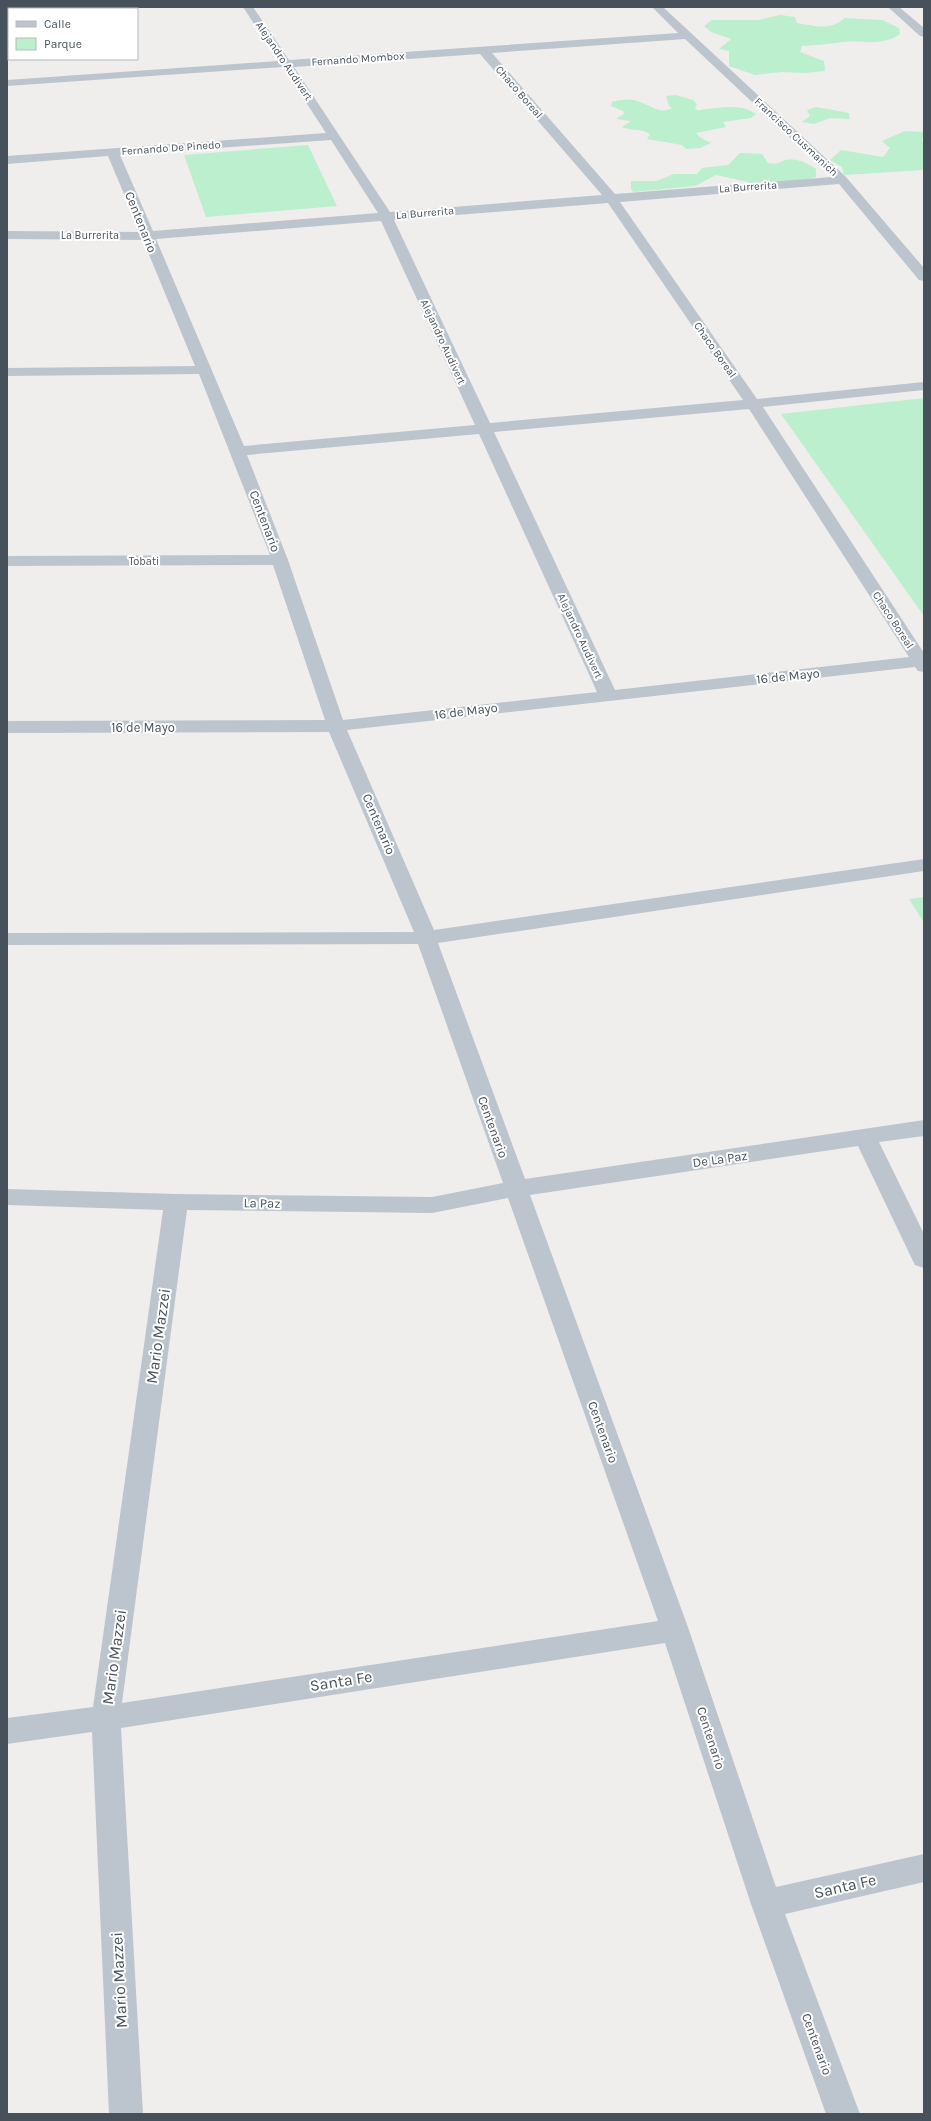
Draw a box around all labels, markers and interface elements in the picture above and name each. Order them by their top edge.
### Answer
legend [8,8,138,60]
text: Calle [44,17,71,31]
street label: Alejandro Audivert [253,19,315,103]
text: Parque [44,37,82,51]
street label: Fernando Mombox [311,49,405,69]
street label: Chaco Boreal [493,63,545,121]
street label: Francisco Cusmanich [752,95,840,179]
street label: Fernando De Pinedo [121,138,221,158]
street label: La Burrerita [718,178,778,196]
street label: Centenario [122,189,160,255]
street label: La Burrerita [395,204,455,222]
street label: La Burrerita [61,229,119,242]
street label: Alejandro Audivert [418,297,468,387]
street label: Chaco Boreal [691,320,739,380]
street label: Centenario [246,488,284,554]
street label: Tobati [129,555,159,568]
street label: Chaco Boreal [870,589,916,651]
street label: Alejandro Audivert [555,591,605,681]
street label: 16 de Mayo [756,665,820,687]
street label: 16 de Mayo [434,700,498,722]
street label: 16 de Mayo [111,720,175,735]
street label: Centenario [359,791,399,857]
street label: Centenario [475,1094,511,1160]
street label: De La Paz [692,1148,748,1170]
street label: La Paz [243,1195,281,1211]
street label: Mario Mazzei [142,1287,174,1385]
street label: Centenario [585,1399,621,1465]
street label: Mario Mazzei [98,1608,130,1706]
street label: Santa Fe [308,1667,374,1695]
street label: Centenario [694,1705,728,1771]
street label: Santa Fe [812,1870,878,1902]
street label: Mario Mazzei [107,1932,131,2028]
street label: Centenario [799,2011,835,2077]

